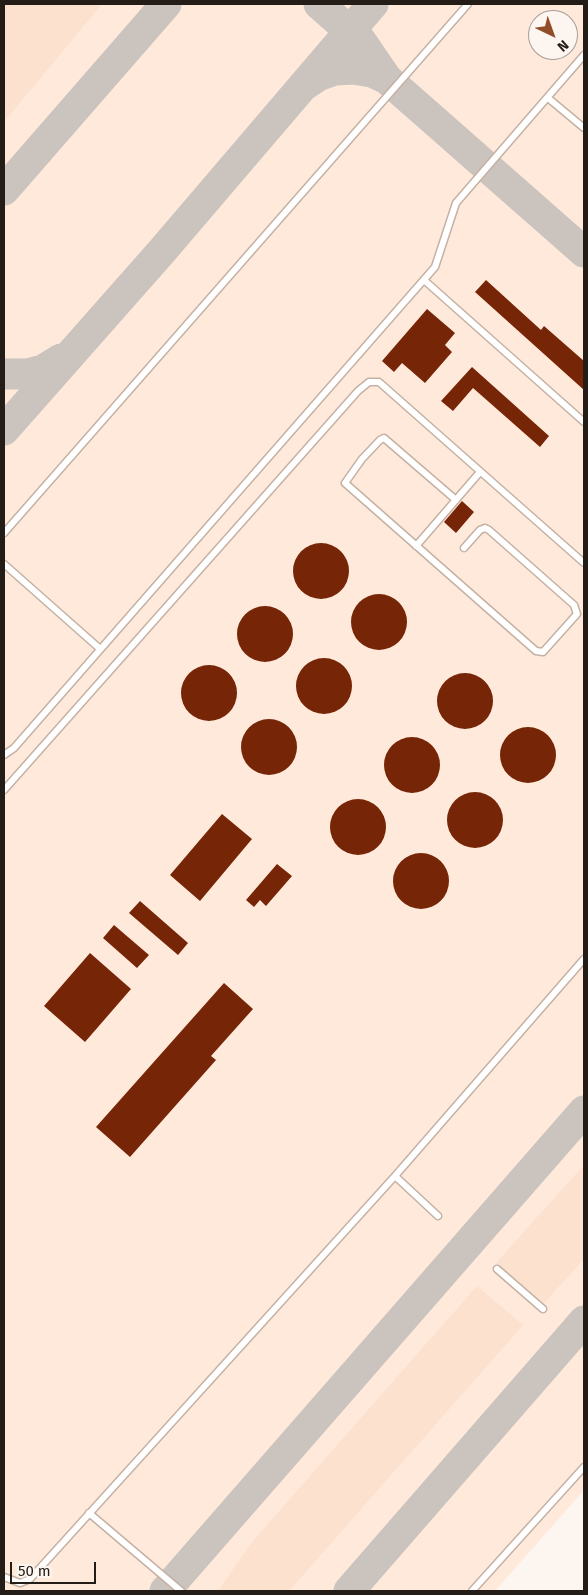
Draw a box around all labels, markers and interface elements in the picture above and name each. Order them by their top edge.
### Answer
north arrow [528,10,578,60]
text: N [554,36,572,55]
scale bar [12,1552,99,1584]
text: 50 m [18,1562,51,1580]

